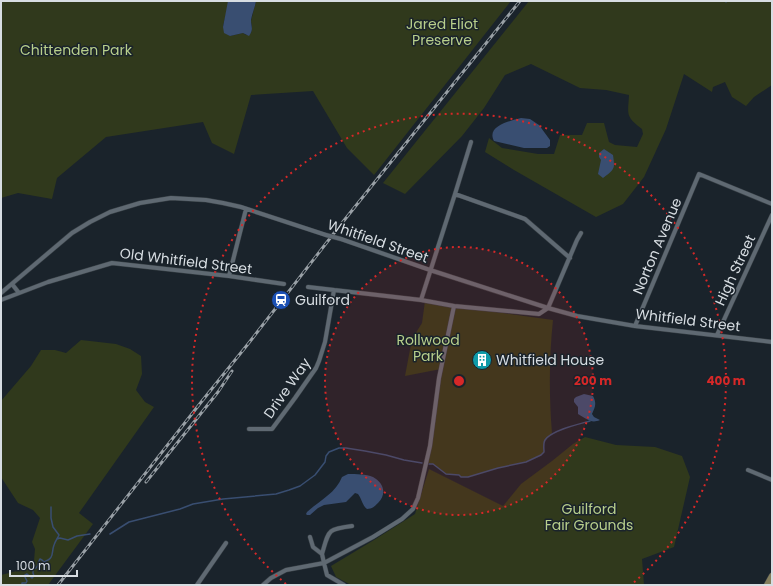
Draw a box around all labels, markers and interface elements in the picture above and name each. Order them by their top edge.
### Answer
park label: Jared Eliot Preserve [406,14,478,50]
park label: Chittenden Park [20,40,133,60]
street label: Norton Avenue [628,194,687,297]
street label: Whitfield Street [325,214,431,268]
street label: High Street [710,231,760,309]
street label: Old Whitfield Street [119,243,253,279]
station icon: Guilford [270,289,292,311]
place label: Guilford [295,290,350,310]
street label: Whitfield Street [634,304,742,336]
park label: Rollwood Park [396,330,460,366]
building icon: Whitfield House [471,349,493,371]
place label: Whitfield House [496,350,604,370]
street label: Drive Way [259,354,315,422]
text: 200 m [574,372,612,389]
text: 400 m [706,372,746,389]
centre of rings [452,374,466,388]
park label: Guilford Fair Grounds [545,499,633,535]
scale bar [10,552,77,578]
text: 100 m [16,557,50,574]

